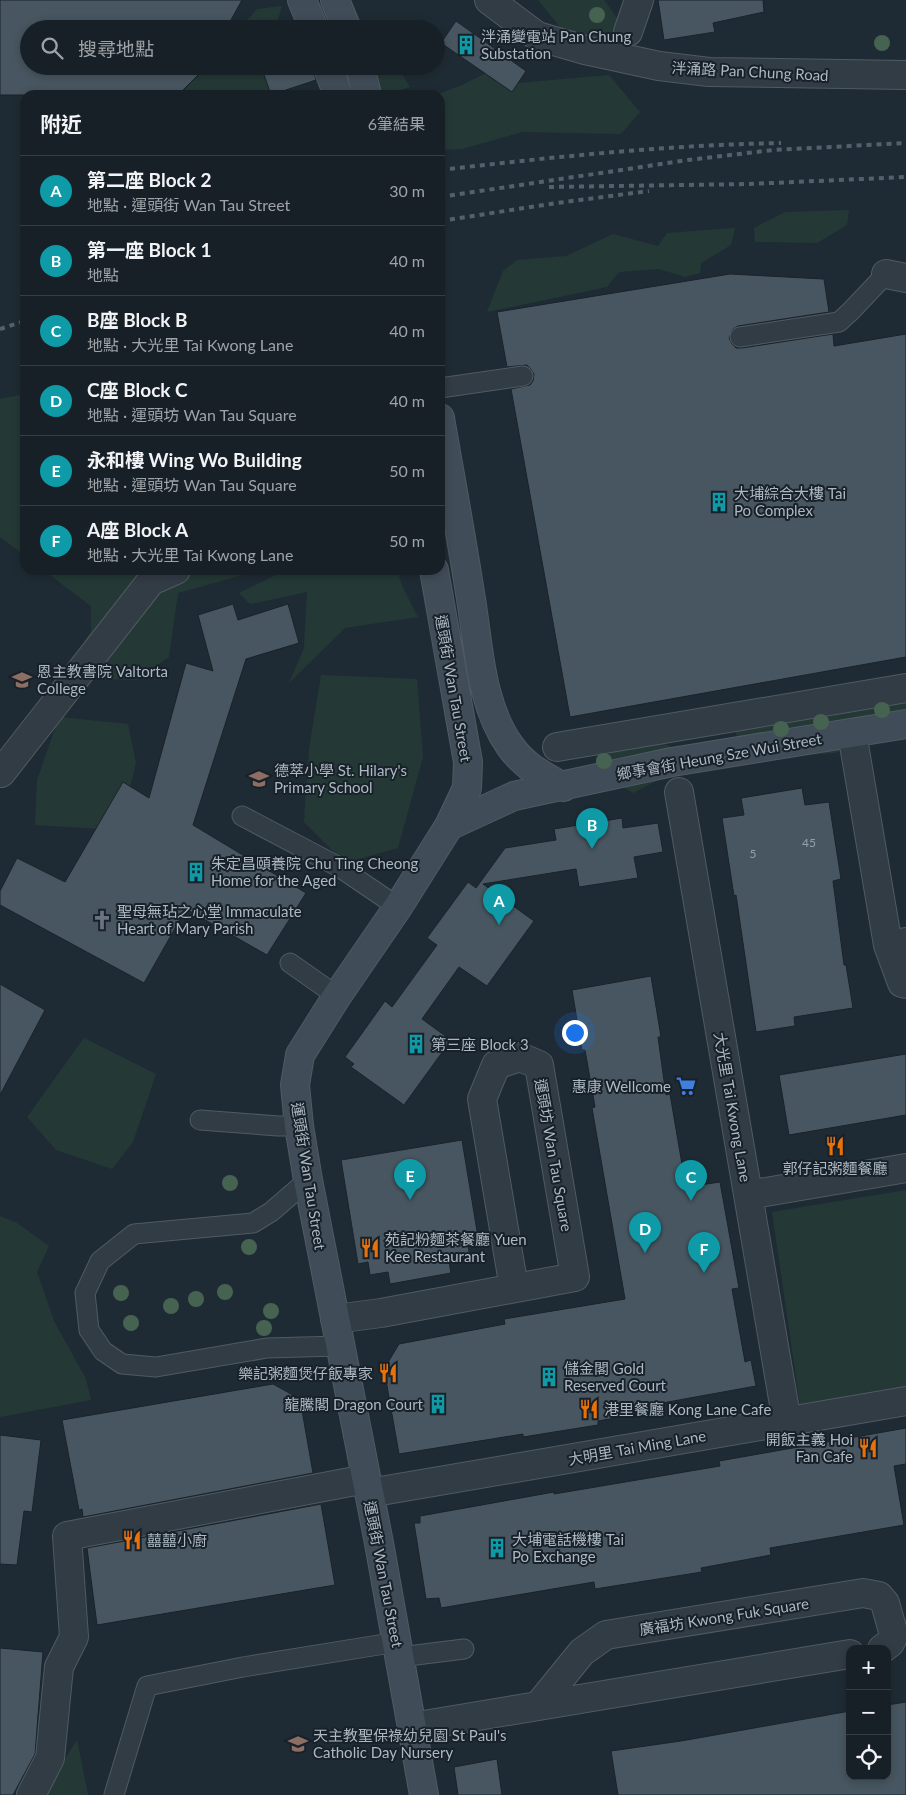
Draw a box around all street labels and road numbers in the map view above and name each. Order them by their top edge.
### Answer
street label: 泮涌路 Pan Chung Road [671,58,829,84]
street label: 運頭街 Wan Tau Street [432,613,476,764]
street label: 鄉事會街 Heung Sze Wui Street [615,729,823,783]
street label: 大光里 Tai Kwong Lane [711,1031,755,1183]
street label: 運頭坊 Wan Tau Square [532,1077,576,1233]
street label: 運頭街 Wan Tau Street [288,1101,330,1252]
street label: 大明里 Tai Ming Lane [567,1426,707,1468]
street label: 運頭街 Wan Tau Street [361,1499,407,1649]
street label: 廣福坊 Kwong Fuk Square [638,1594,810,1638]

